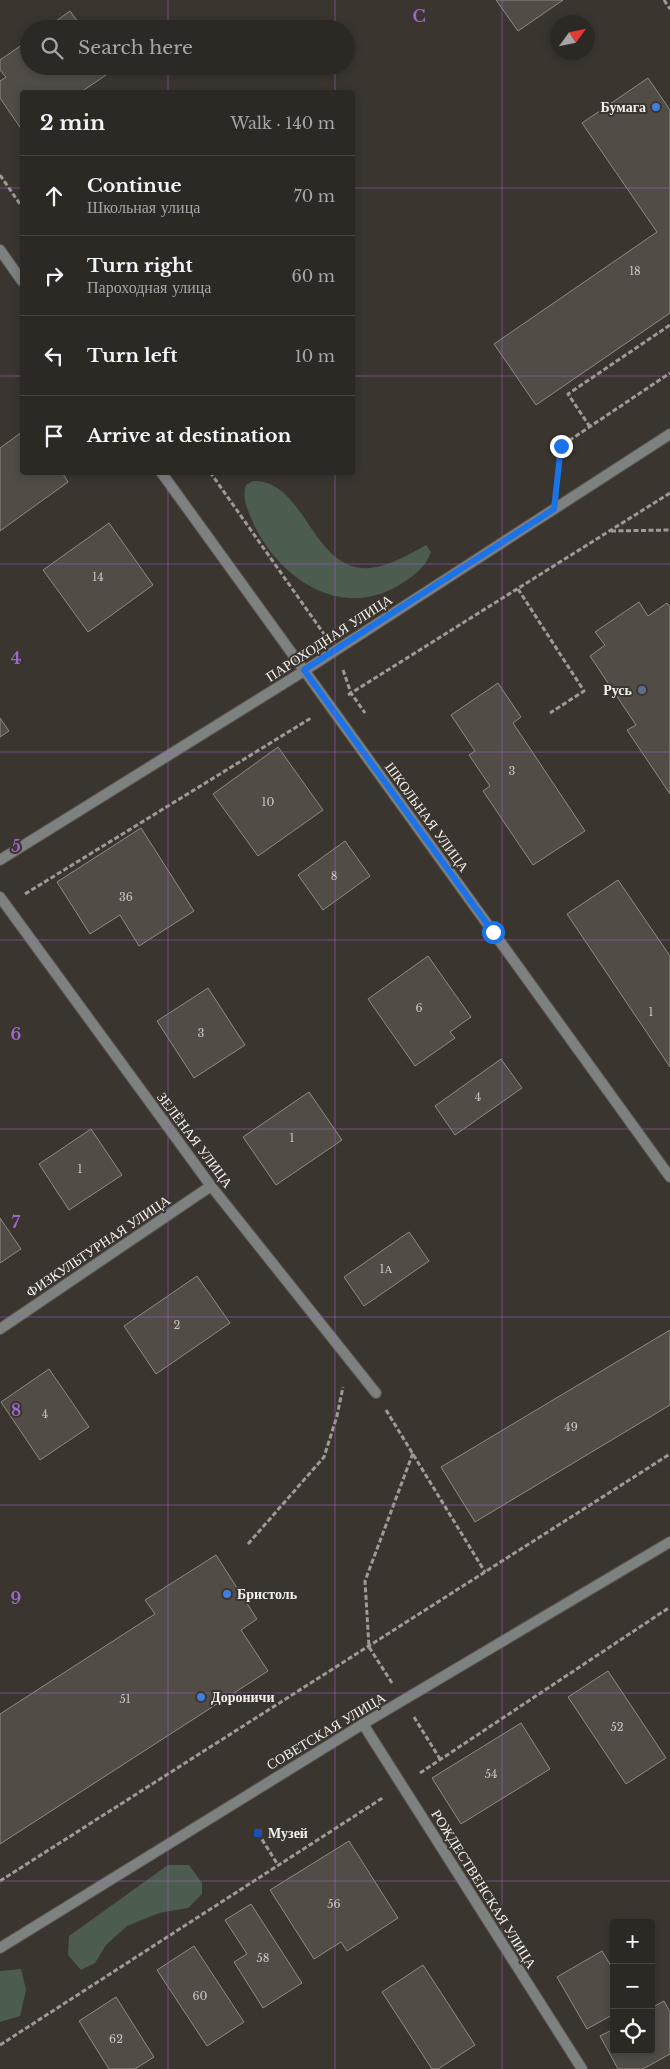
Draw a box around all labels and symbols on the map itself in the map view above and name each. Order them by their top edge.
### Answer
text: C [412,6,426,26]
north arrow [550,15,595,60]
place label: Бумага [600,98,646,116]
marker: Бумага [650,101,662,113]
house number: 18 [629,264,641,278]
route end [550,435,573,458]
house number: 14 [92,570,104,584]
street label: ПАРОХОДНАЯ УЛИЦА [262,590,396,686]
text: 4 [11,648,21,668]
place label: Русь [603,681,633,699]
marker: Русь [636,684,648,696]
street label: ШКОЛЬНАЯ УЛИЦА [381,758,474,876]
house number: 3 [509,764,516,778]
house number: 10 [262,795,275,809]
text: 5 [11,836,21,856]
house number: 8 [331,869,337,883]
house number: 36 [119,890,133,904]
route start [482,921,505,944]
house number: 6 [415,1001,423,1015]
house number: 1 [649,1005,654,1019]
text: 6 [11,1024,22,1044]
house number: 3 [198,1026,205,1040]
street label: ЗЕЛЁНАЯ УЛИЦА [153,1089,237,1192]
house number: 4 [475,1090,481,1104]
house number: 1 [290,1131,295,1145]
house number: 1 [78,1162,83,1176]
street label: ФИЗКУЛЬТУРНАЯ УЛИЦА [22,1190,174,1301]
text: 7 [12,1212,21,1232]
house number: 1А [380,1262,392,1276]
house number: 2 [174,1318,181,1332]
text: 8 [11,1400,21,1420]
house number: 4 [42,1407,48,1421]
house number: 49 [564,1420,578,1434]
place label: Бристоль [237,1585,298,1603]
text: 9 [11,1588,22,1608]
marker: Бристоль [221,1588,233,1600]
place label: Дороничи [211,1688,275,1706]
street label: СОВЕТСКАЯ УЛИЦА [263,1688,390,1774]
marker: Дороничи [195,1691,207,1703]
house number: 51 [119,1692,131,1706]
house number: 52 [610,1720,624,1734]
house number: 54 [485,1767,497,1781]
street label: РОЖДЕСТВЕНСКАЯ УЛИЦА [427,1806,541,1973]
place label: Музей [268,1824,308,1842]
marker: Музей [252,1827,264,1839]
house number: 56 [327,1897,341,1911]
house number: 58 [257,1951,269,1965]
house number: 60 [193,1989,208,2003]
house number: 62 [109,2032,123,2046]

